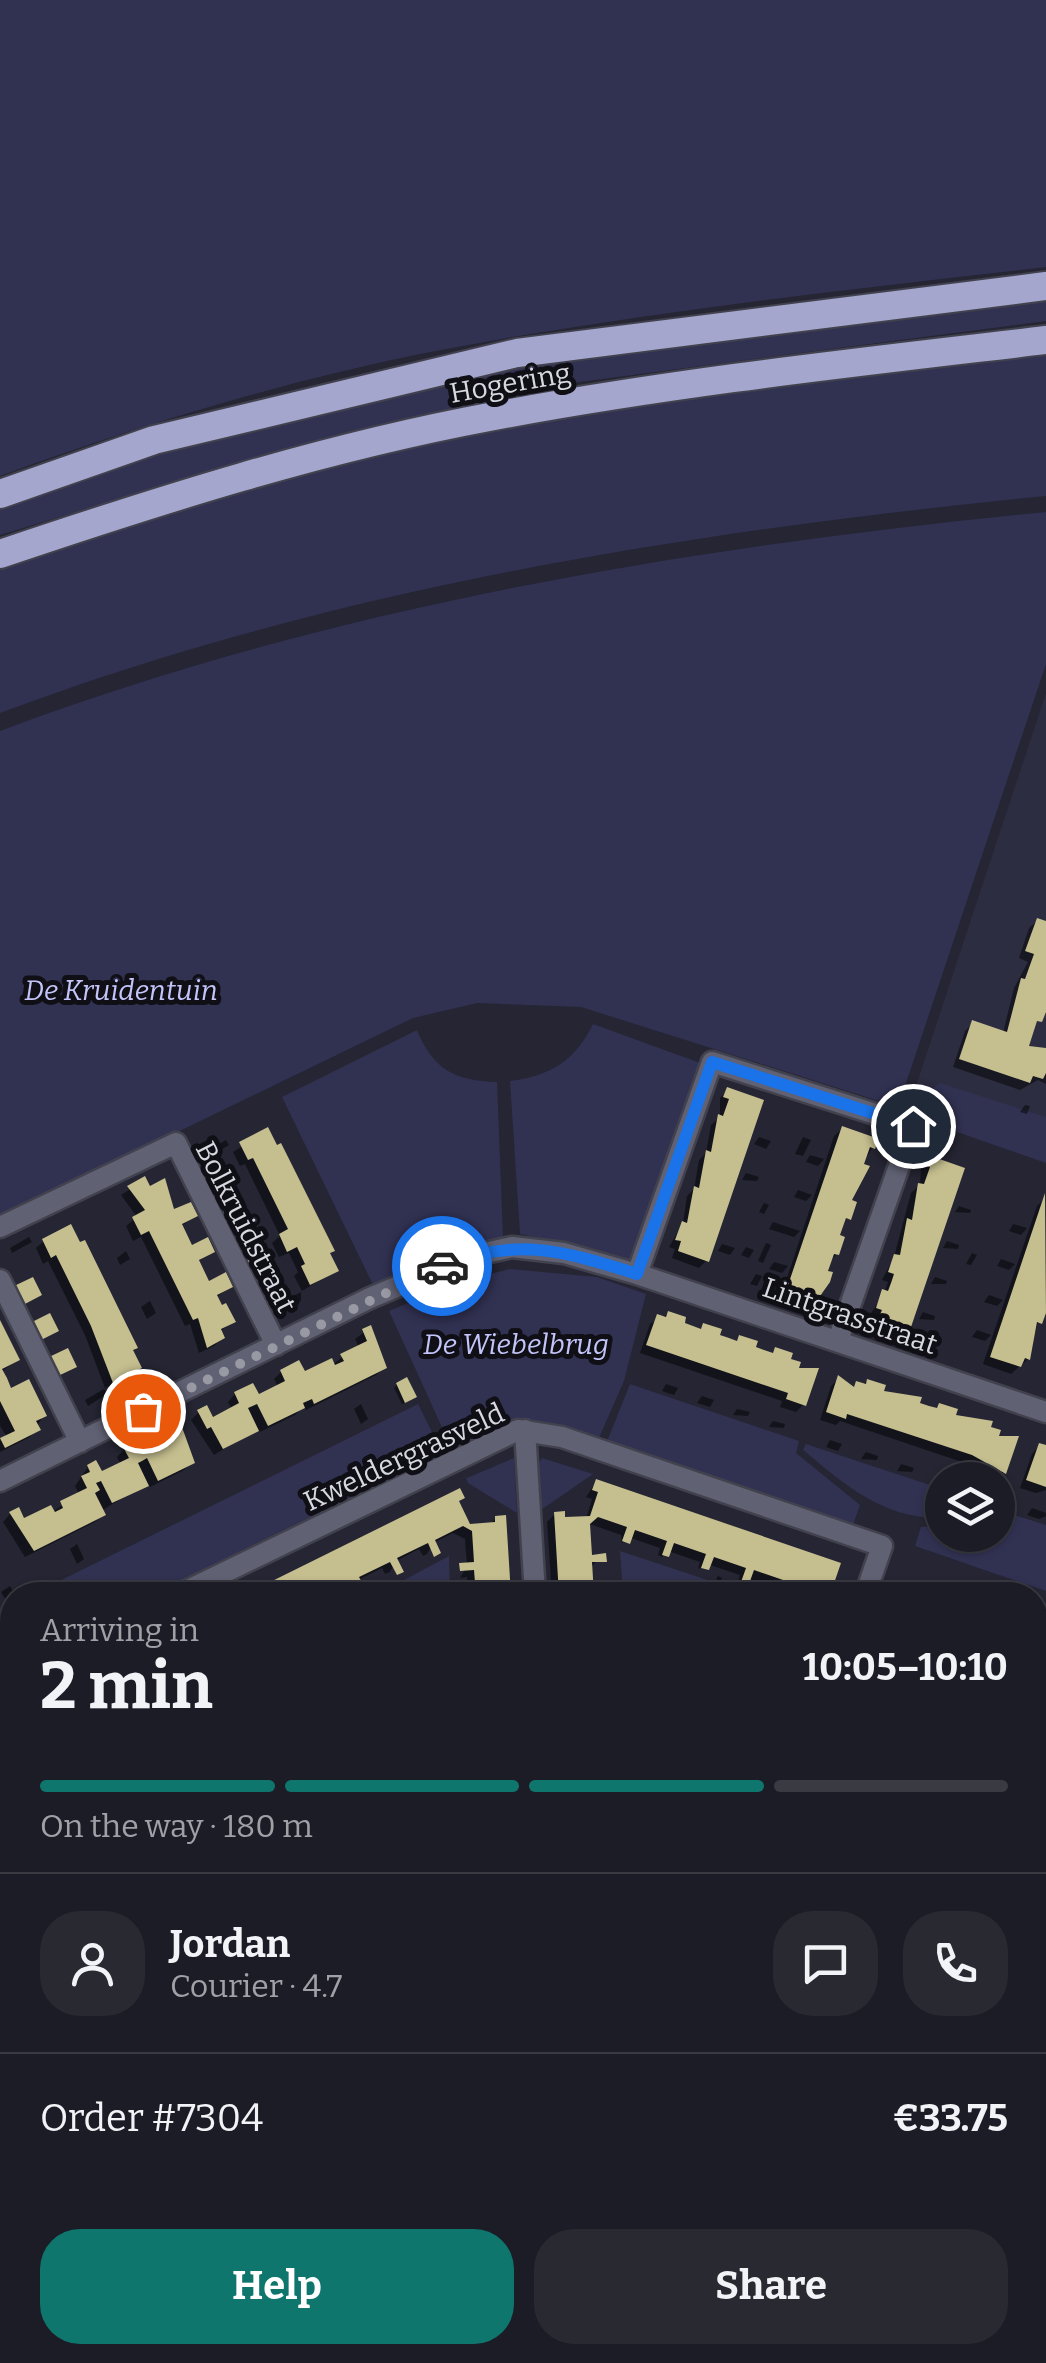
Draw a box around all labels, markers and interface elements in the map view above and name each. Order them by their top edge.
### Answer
street label: Hogering [447,356,573,410]
park label: De Kruidentuin [24,974,218,1007]
pin [871,1084,956,1169]
icon: home [886,1099,941,1154]
street label: Bolkruidstraat [189,1136,303,1318]
courier [392,1216,492,1316]
icon: car [415,1239,470,1294]
street label: Lintgrasstraat [759,1271,941,1361]
park label: De Wiebelbrug [423,1328,609,1361]
pin [101,1369,186,1454]
icon: bag [116,1384,171,1439]
street label: Kweldergrasveld [299,1396,509,1518]
map controls [925,1462,1015,1552]
button: layers [925,1462,1015,1552]
text: Arriving in [40,1611,199,1649]
text: 10:05–10:10 [802,1644,1008,1690]
text: 2 min [40,1647,213,1725]
text: On the way · 180 m [40,1807,313,1845]
button: person [40,1911,145,2016]
button: chat [773,1911,878,2016]
button: phone [903,1911,1008,2016]
text: Jordan [170,1921,290,1967]
text: Courier · 4.7 [170,1967,342,2005]
text: Order #7304 [40,2095,263,2141]
text: €33.75 [893,2095,1008,2141]
button: Help [40,2229,514,2344]
button: Share [534,2229,1008,2344]

